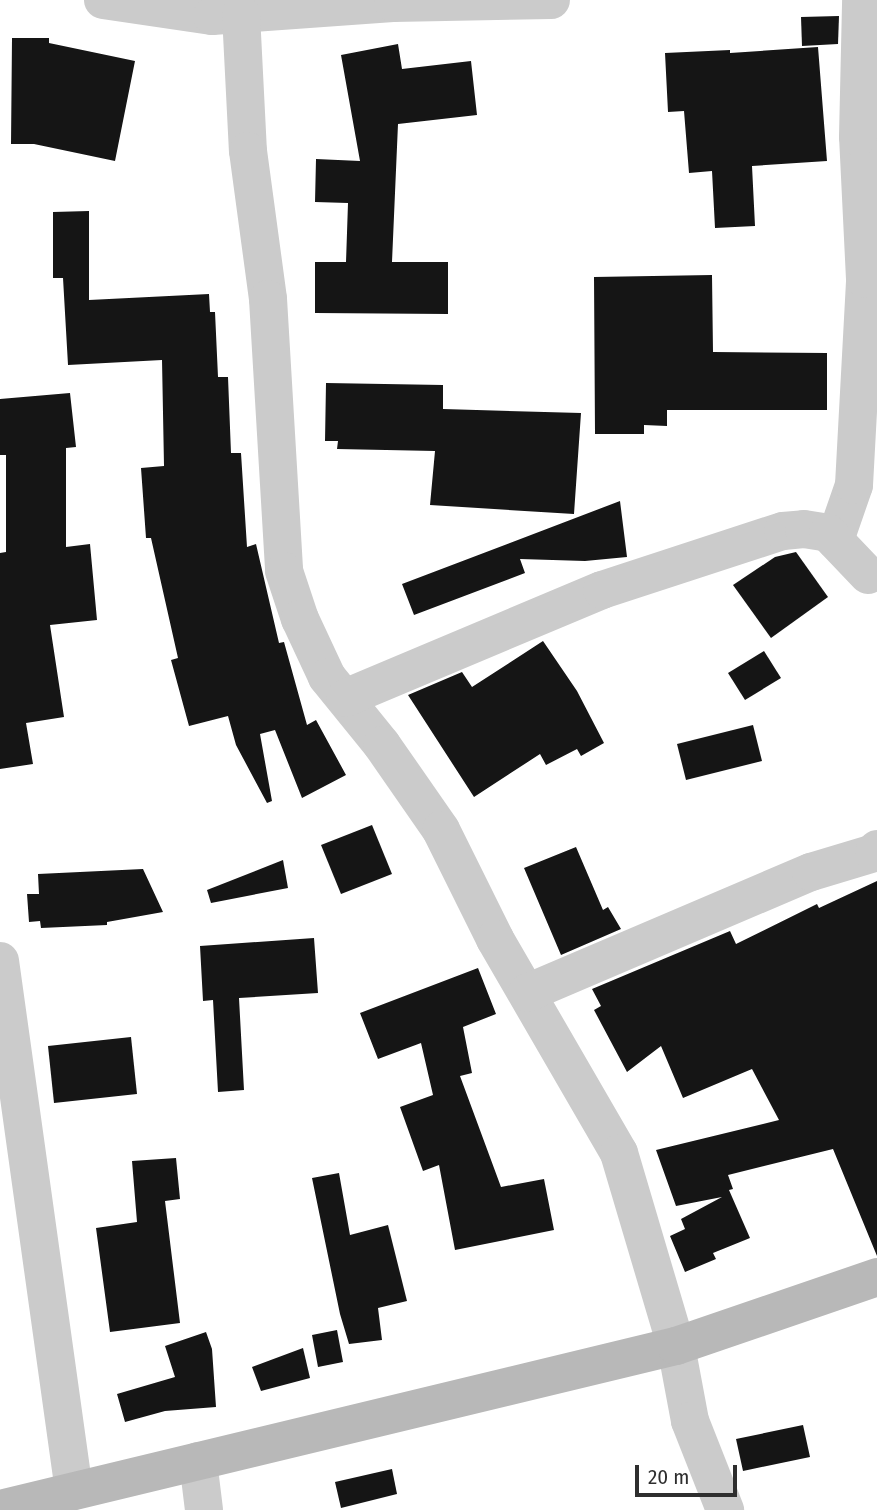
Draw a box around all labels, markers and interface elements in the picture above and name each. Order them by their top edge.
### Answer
scale bar [639,1450,740,1494]
text: 20 m [648,1464,689,1490]

